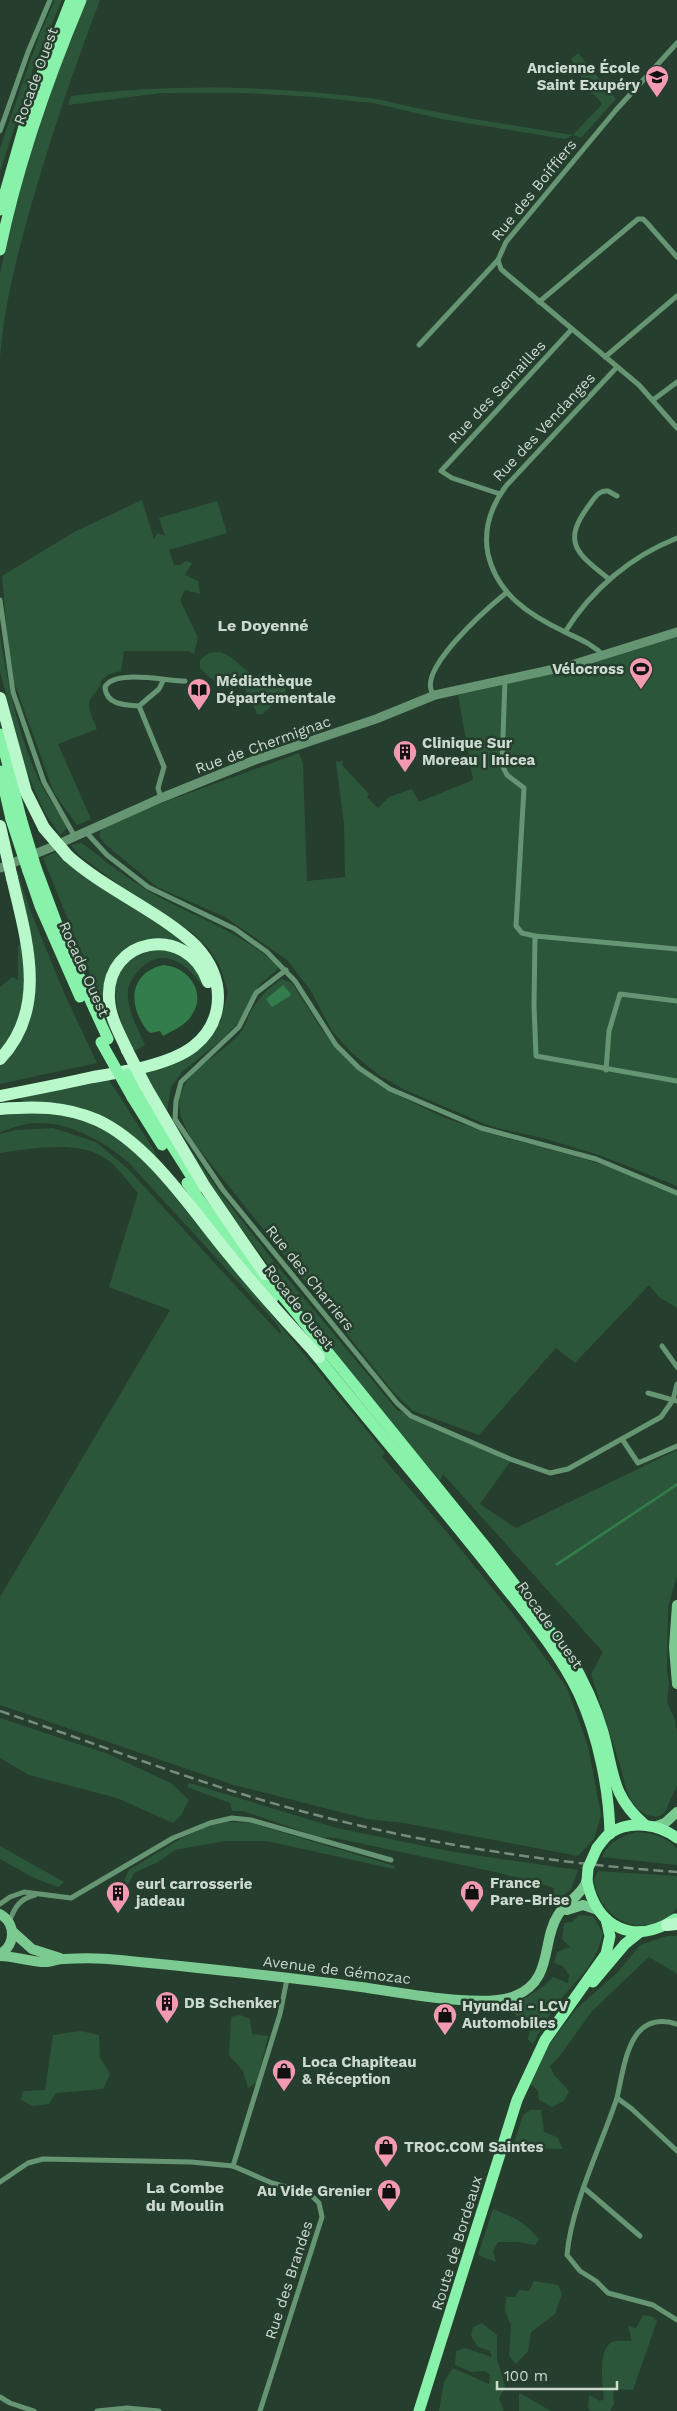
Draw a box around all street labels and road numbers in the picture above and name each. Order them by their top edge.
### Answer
street label: Rocade Ouest [10,24,62,127]
street label: Rue des Boiffiers [488,136,580,244]
street label: Rue des Semailles [444,337,550,447]
street label: Rue des Vendanges [489,369,599,485]
street label: Rue de Chermignac [193,712,333,778]
street label: Rocade Ouest [55,919,113,1020]
street label: Rue des Charriers [262,1222,358,1334]
street label: Rocade Ouest [260,1261,338,1353]
street label: Rocade Ouest [513,1578,587,1673]
street label: Avenue de Gémozac [262,1952,412,1988]
street label: Route de Bordeaux [428,2174,486,2312]
street label: Rue des Brandes [261,2218,317,2341]

